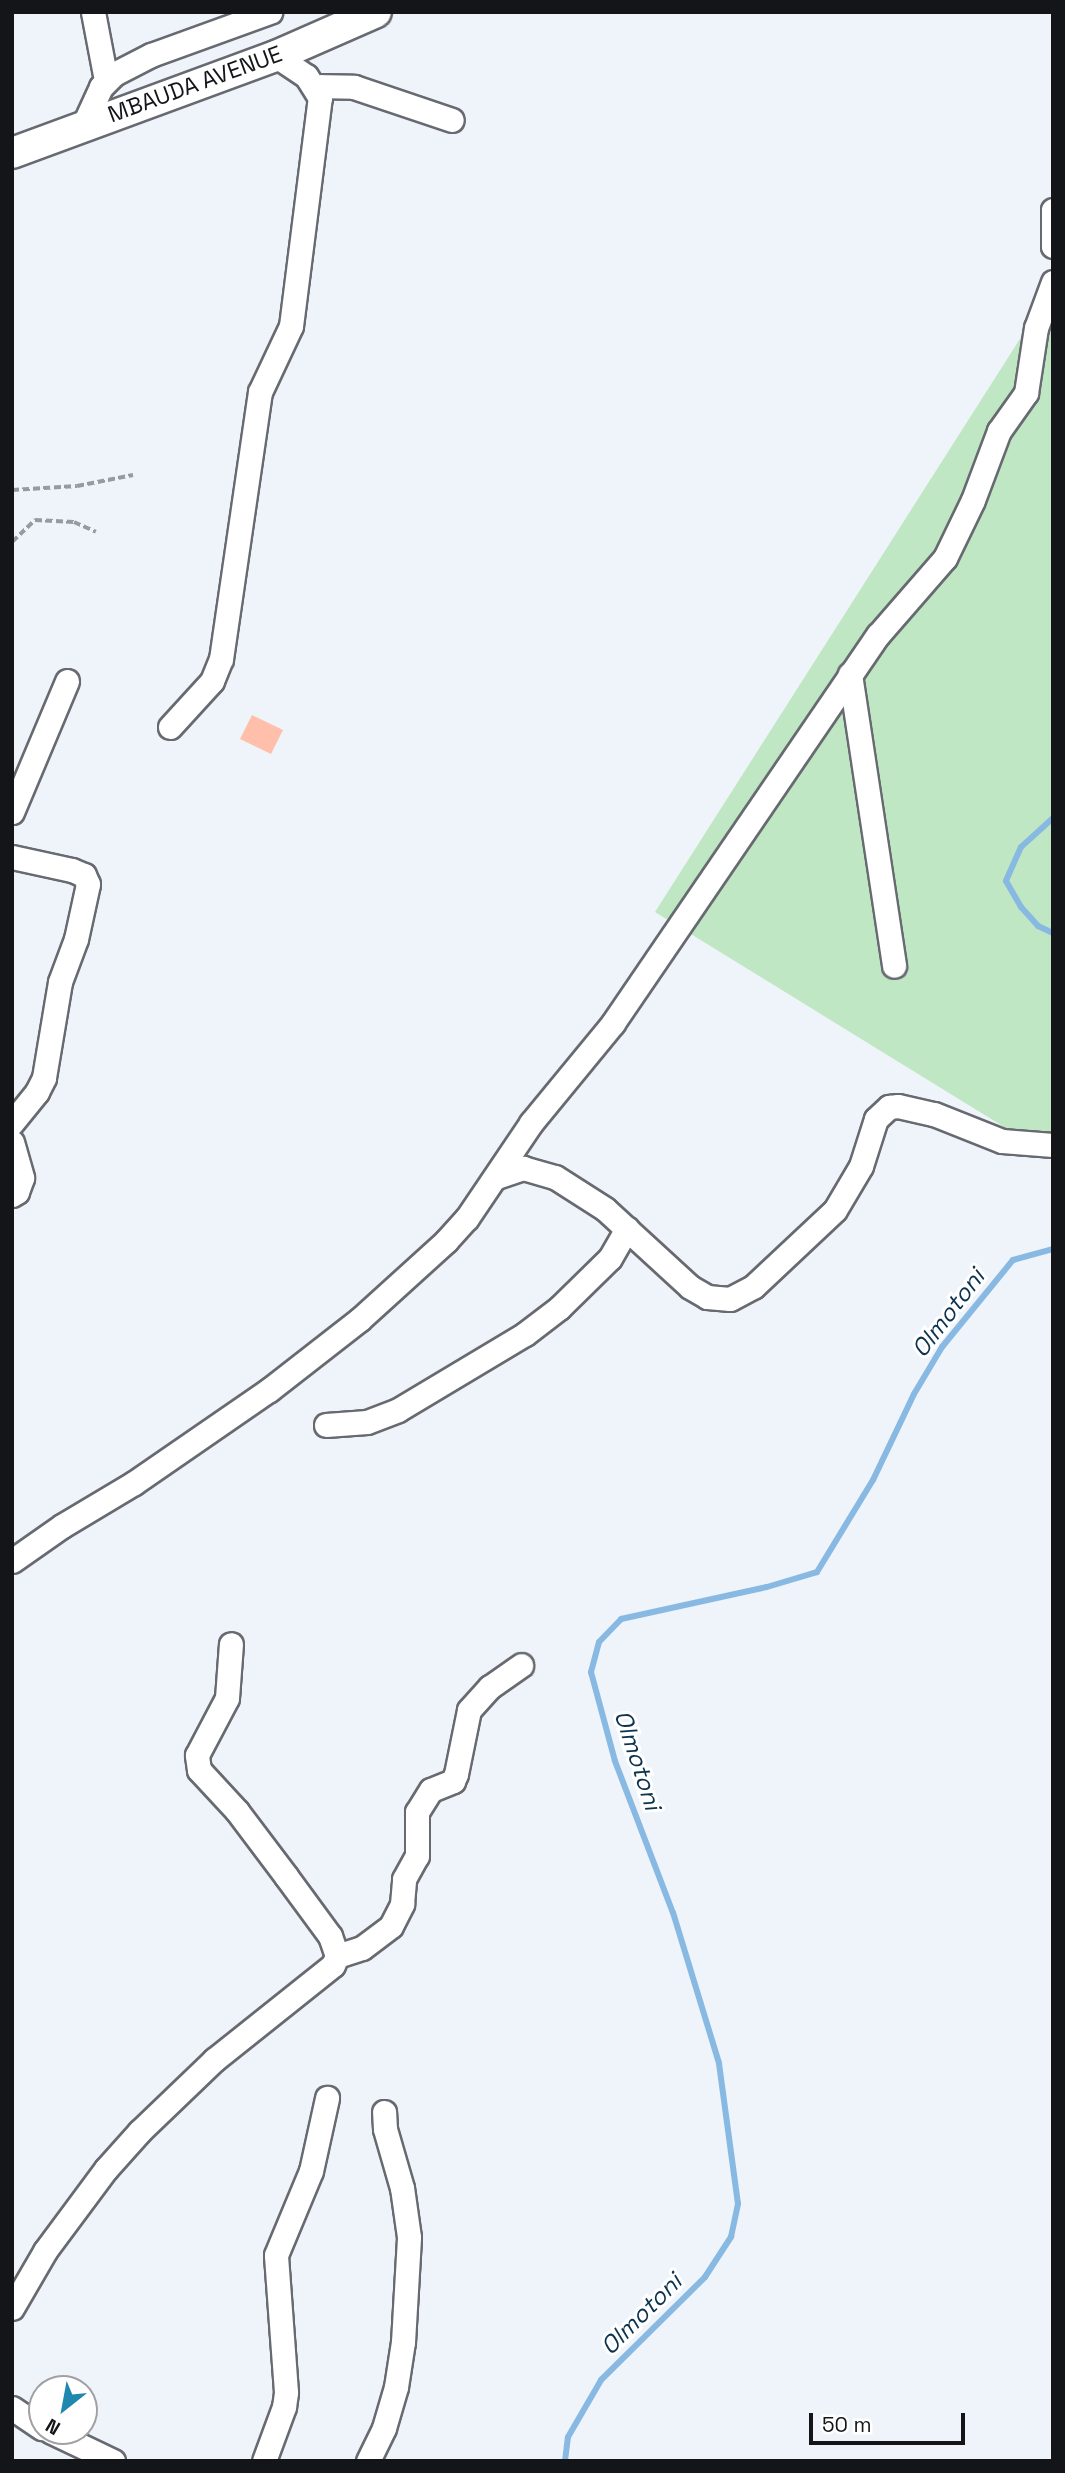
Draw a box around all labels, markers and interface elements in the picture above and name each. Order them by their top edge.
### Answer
street label: MBAUDA AVENUE [104,40,286,128]
water label: Olmotoni [906,1263,990,1363]
water label: Olmotoni [608,1707,668,1813]
water label: Olmotoni [594,2267,688,2361]
north arrow [28,2375,98,2445]
scale bar [813,2400,969,2444]
text: 50 m [822,2411,872,2438]
text: N [41,2413,65,2441]

